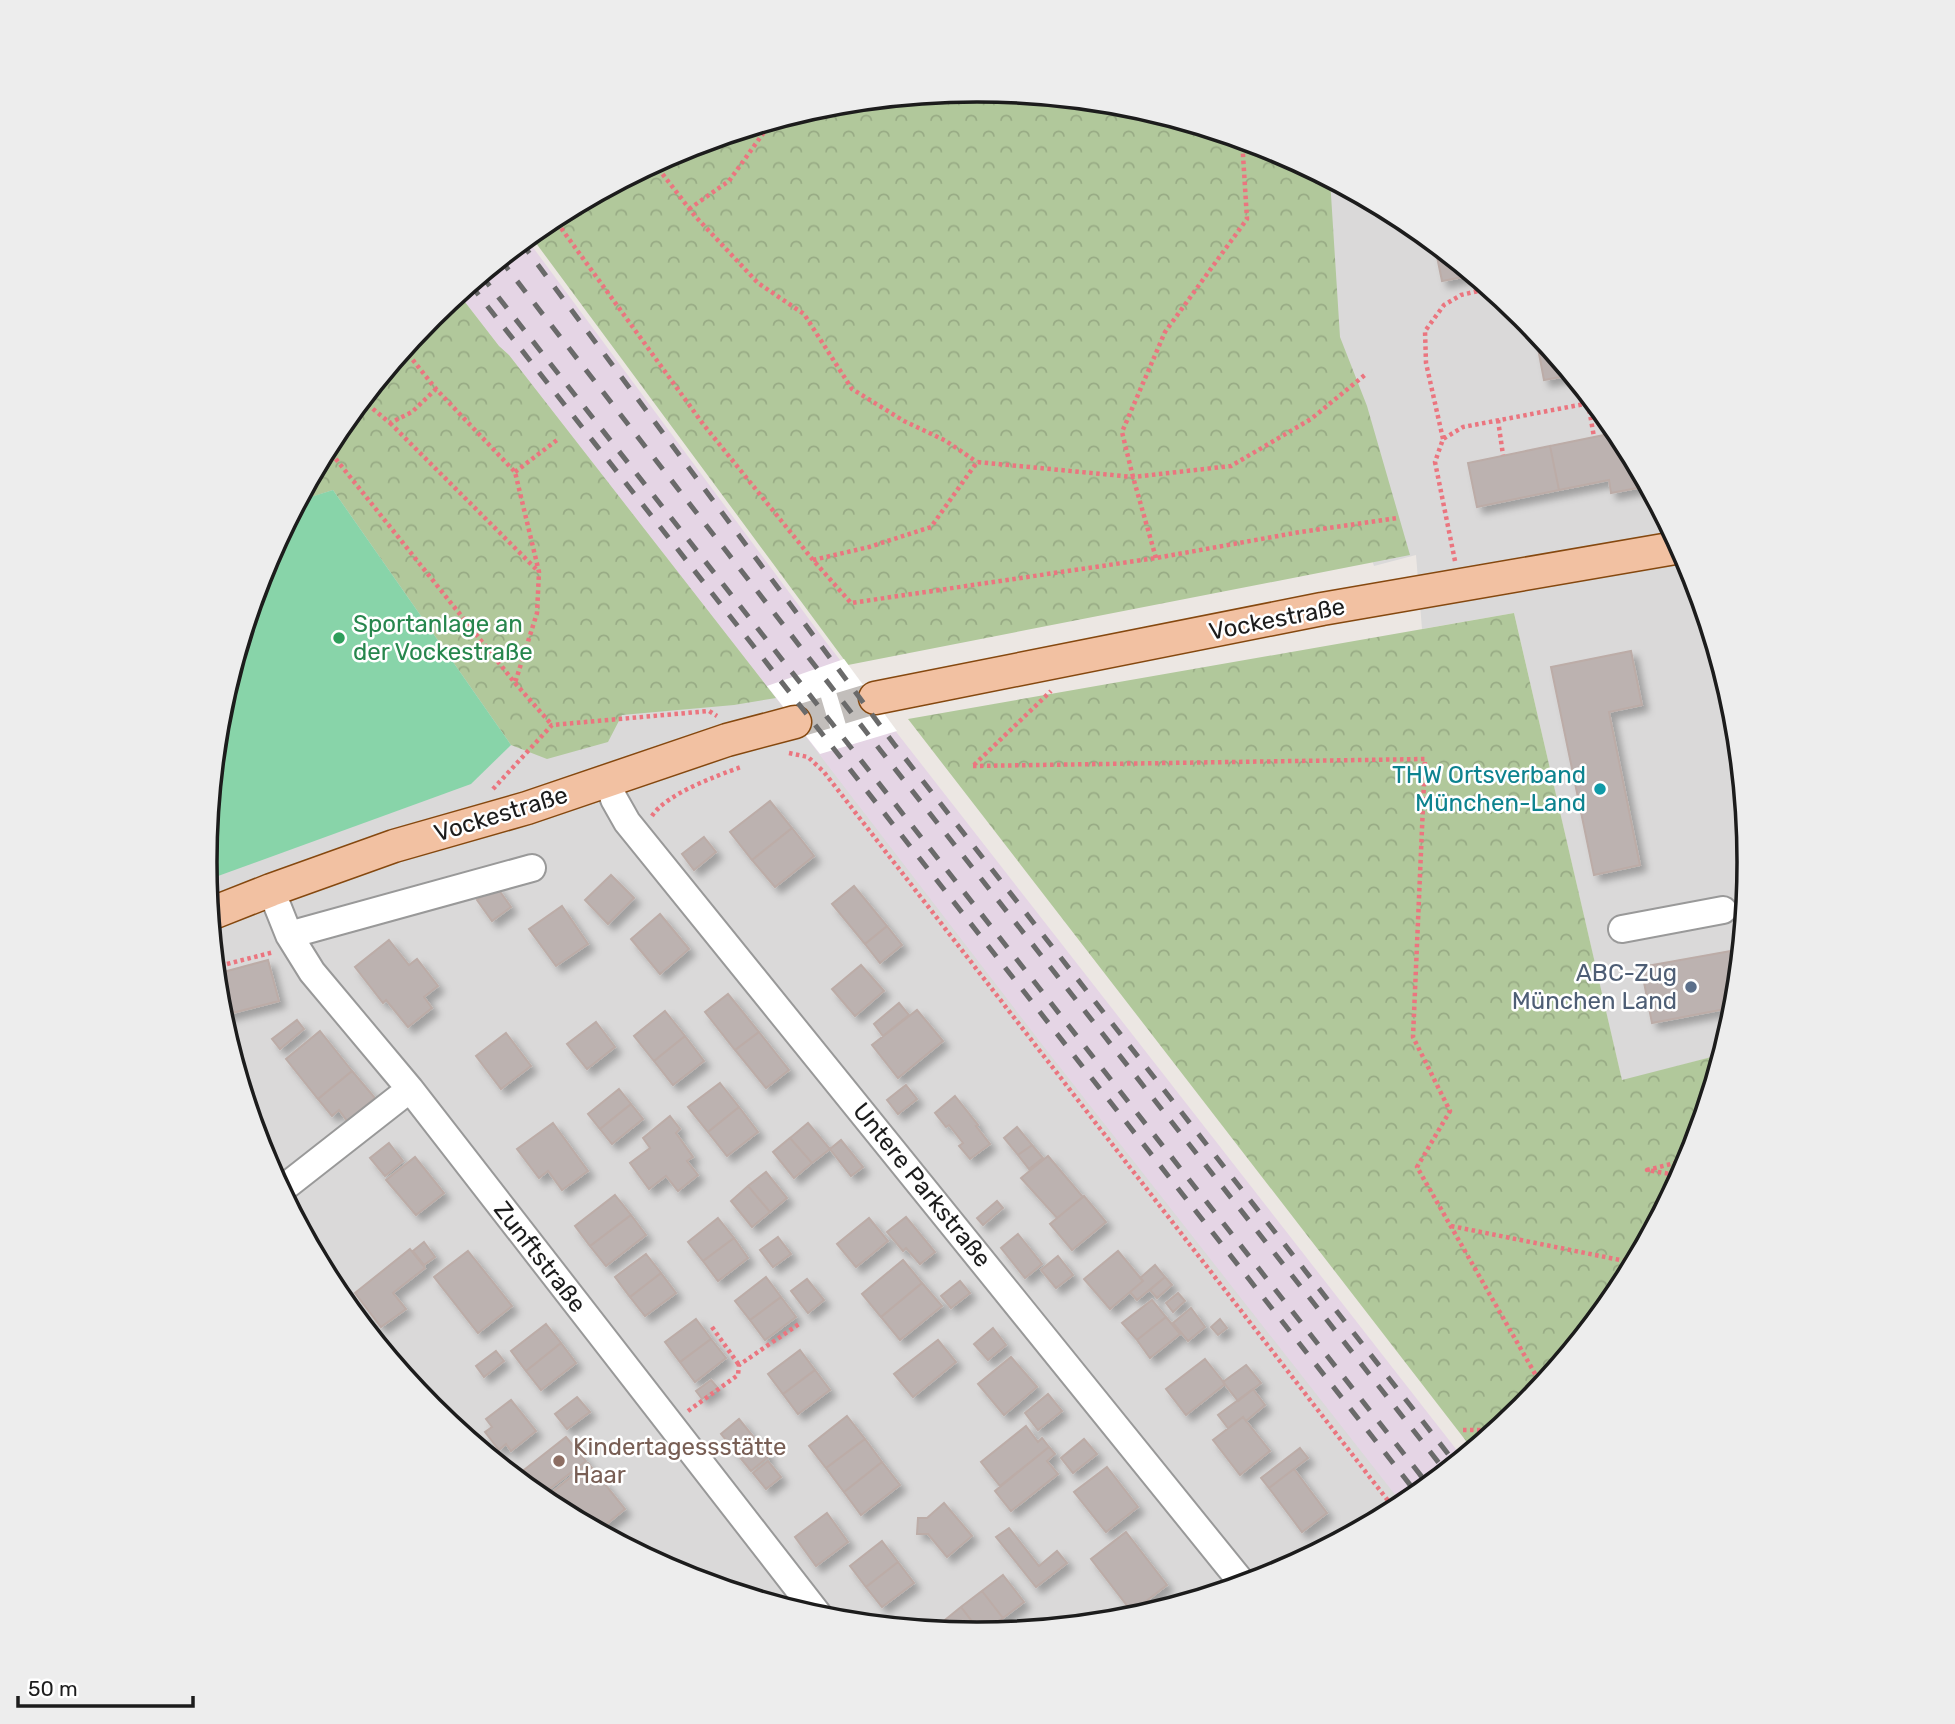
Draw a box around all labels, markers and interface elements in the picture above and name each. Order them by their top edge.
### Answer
street label: Vockestraße [1207,592,1347,646]
place label: Sportanlage an der Vockestraße [353,610,533,666]
marker: Sportanlage an der Vockestraße [331,630,347,646]
place label: THW Ortsverband München-Land [1392,761,1586,817]
street label: Vockestraße [431,780,571,848]
marker: THW Ortsverband München-Land [1592,781,1608,797]
place label: ABC-Zug München Land [1512,959,1677,1015]
marker: ABC-Zug München Land [1683,979,1699,995]
street label: Untere Parkstraße [847,1097,997,1273]
street label: Zunftstraße [488,1196,592,1318]
place label: Kindertagessstätte Haar [573,1433,786,1489]
marker: Kindertagessstätte Haar [551,1453,567,1469]
scale bar [18,1664,192,1708]
text: 50 m [28,1676,78,1701]

